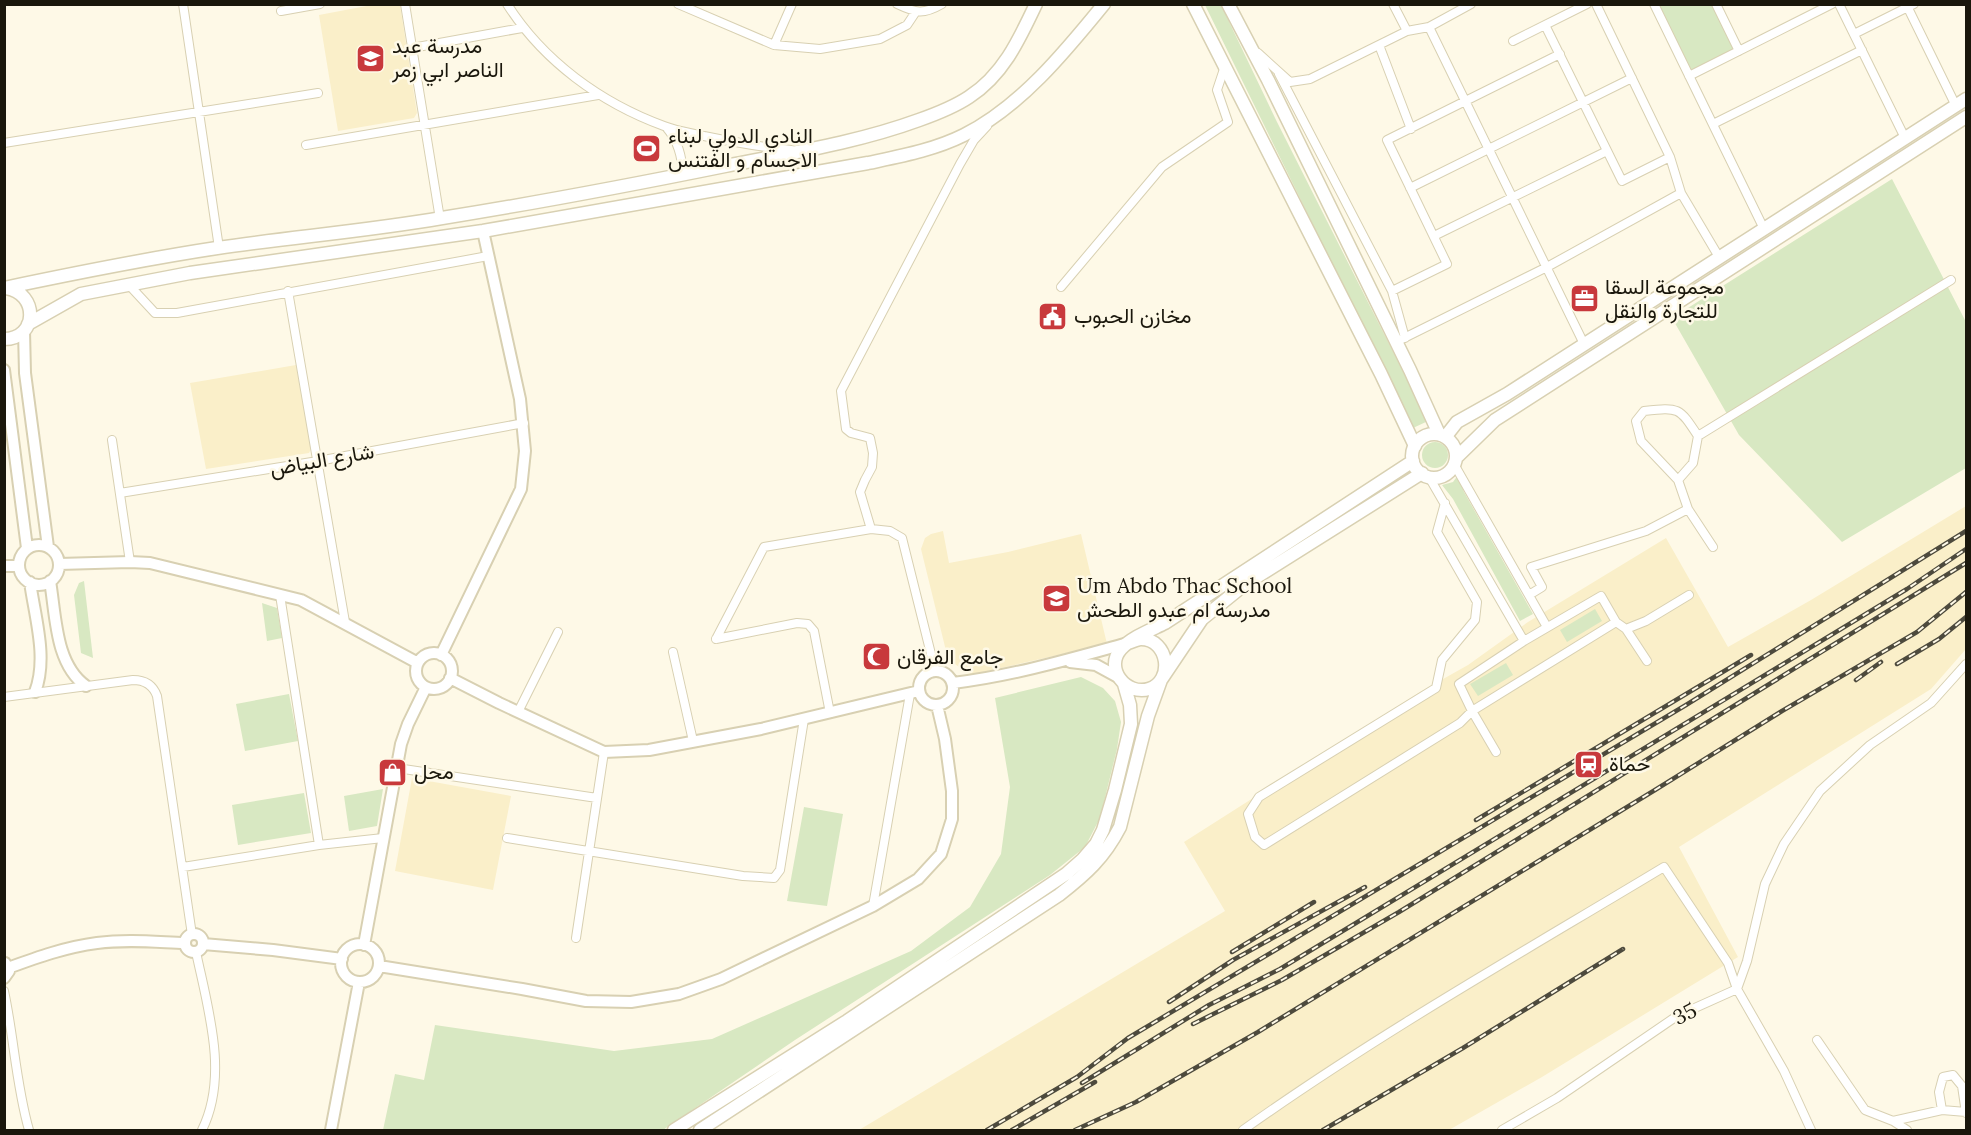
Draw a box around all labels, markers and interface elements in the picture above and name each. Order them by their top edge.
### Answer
place label: مدرسة عبد الناصر ابي زمر [391,32,504,87]
school or university icon: مدرسة عبد الناصر ابي زمر [355,42,387,74]
place label: النادي الدولي لبناء الاجسام و الفتنس [668,122,817,174]
sports icon: النادي الدولي لبناء الاجسام و الفتنس [631,132,663,164]
place label: مجموعة السقا للتجارة والنقل [1605,273,1724,324]
office icon: مجموعة السقا للتجارة والنقل [1568,283,1600,315]
public building icon: مخازن الحبوب [1037,300,1069,332]
place label: مخازن الحبوب [1074,302,1192,329]
street label: شارع البياض [268,437,376,483]
place label: Um Abdo Thac School مدرسة ام عبدو الطحش [1077,572,1292,624]
school or university icon: Um Abdo Thac School مدرسة ام عبدو الطحش [1040,582,1072,614]
mosque icon: جامع الفرقان [860,641,892,673]
place label: جامع الفرقان [897,643,1003,671]
station icon: حماة [1572,748,1604,780]
place label: حماة [1609,750,1650,777]
shop icon: محل [377,756,409,788]
place label: محل [414,758,454,785]
street label: 35 [1668,996,1701,1031]

